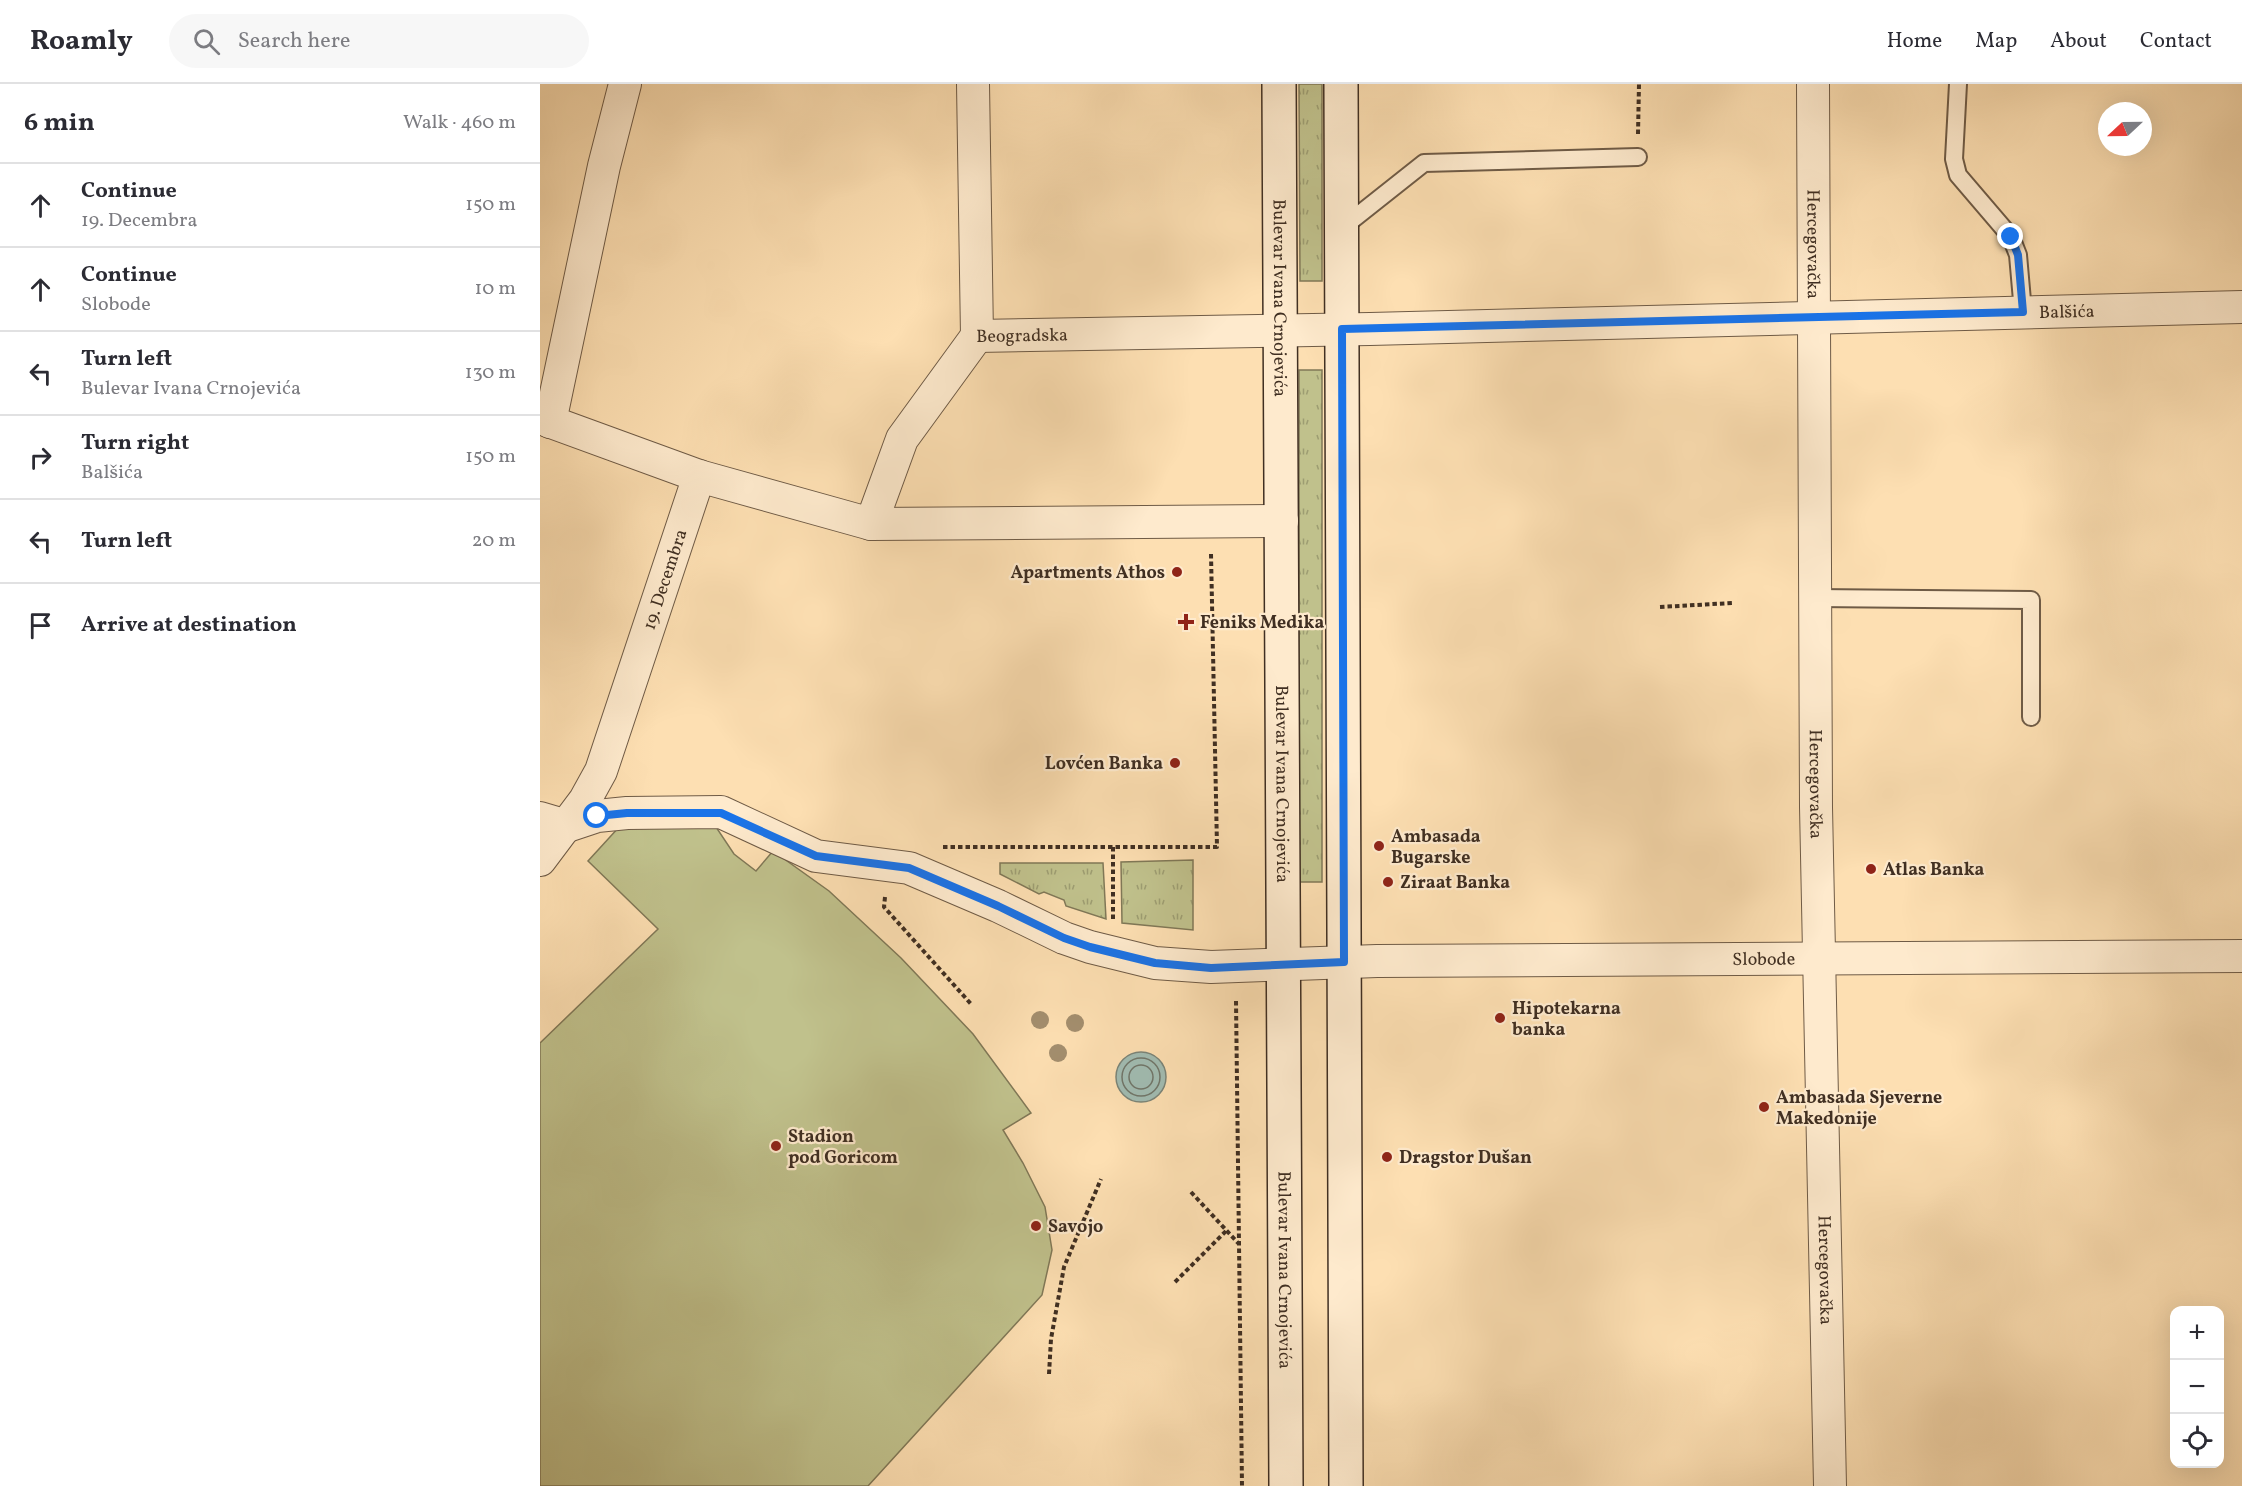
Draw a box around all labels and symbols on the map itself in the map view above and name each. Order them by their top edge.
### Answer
north arrow [2098,102,2152,156]
street label: Hercegovačka [1799,189,1825,299]
street label: Bulevar Ivana Crnojevića [1266,199,1292,397]
route end [1997,223,2023,249]
street label: Balšića [2039,300,2095,326]
street label: Beogradska [976,323,1068,350]
street label: 19. Decembra [638,526,694,634]
place label: Apartments Athos [1011,561,1165,586]
marker: Apartments Athos [1170,565,1184,579]
place label: Feniks Medika [1200,611,1324,636]
marker: Feniks Medika [1177,613,1195,631]
street label: Bulevar Ivana Crnojevića [1268,685,1294,883]
street label: Hercegovačka [1802,729,1828,839]
place label: Lovćen Banka [1045,752,1163,777]
marker: Lovćen Banka [1168,756,1182,770]
route start [583,802,609,828]
place label: Ambasada Bugarske [1391,825,1481,871]
marker: Ambasada Bugarske [1372,839,1386,853]
place label: Atlas Banka [1883,858,1985,883]
marker: Atlas Banka [1864,862,1878,876]
place label: Ziraat Banka [1400,871,1510,896]
marker: Ziraat Banka [1381,875,1395,889]
street label: Slobode [1732,948,1795,973]
place label: Hipotekarna banka [1512,997,1621,1043]
marker: Hipotekarna banka [1493,1011,1507,1025]
place label: Ambasada Sjeverne Makedonije [1776,1086,1942,1132]
marker: Ambasada Sjeverne Makedonije [1757,1100,1771,1114]
place label: Stadion pod Goricom [788,1125,898,1171]
marker: Stadion pod Goricom [769,1139,783,1153]
place label: Dragstor Dušan [1399,1146,1532,1171]
marker: Dragstor Dušan [1380,1150,1394,1164]
street label: Bulevar Ivana Crnojevića [1270,1171,1296,1369]
place label: Savojo [1048,1215,1103,1240]
street label: Hercegovačka [1810,1215,1838,1325]
marker: Savojo [1029,1219,1043,1233]

